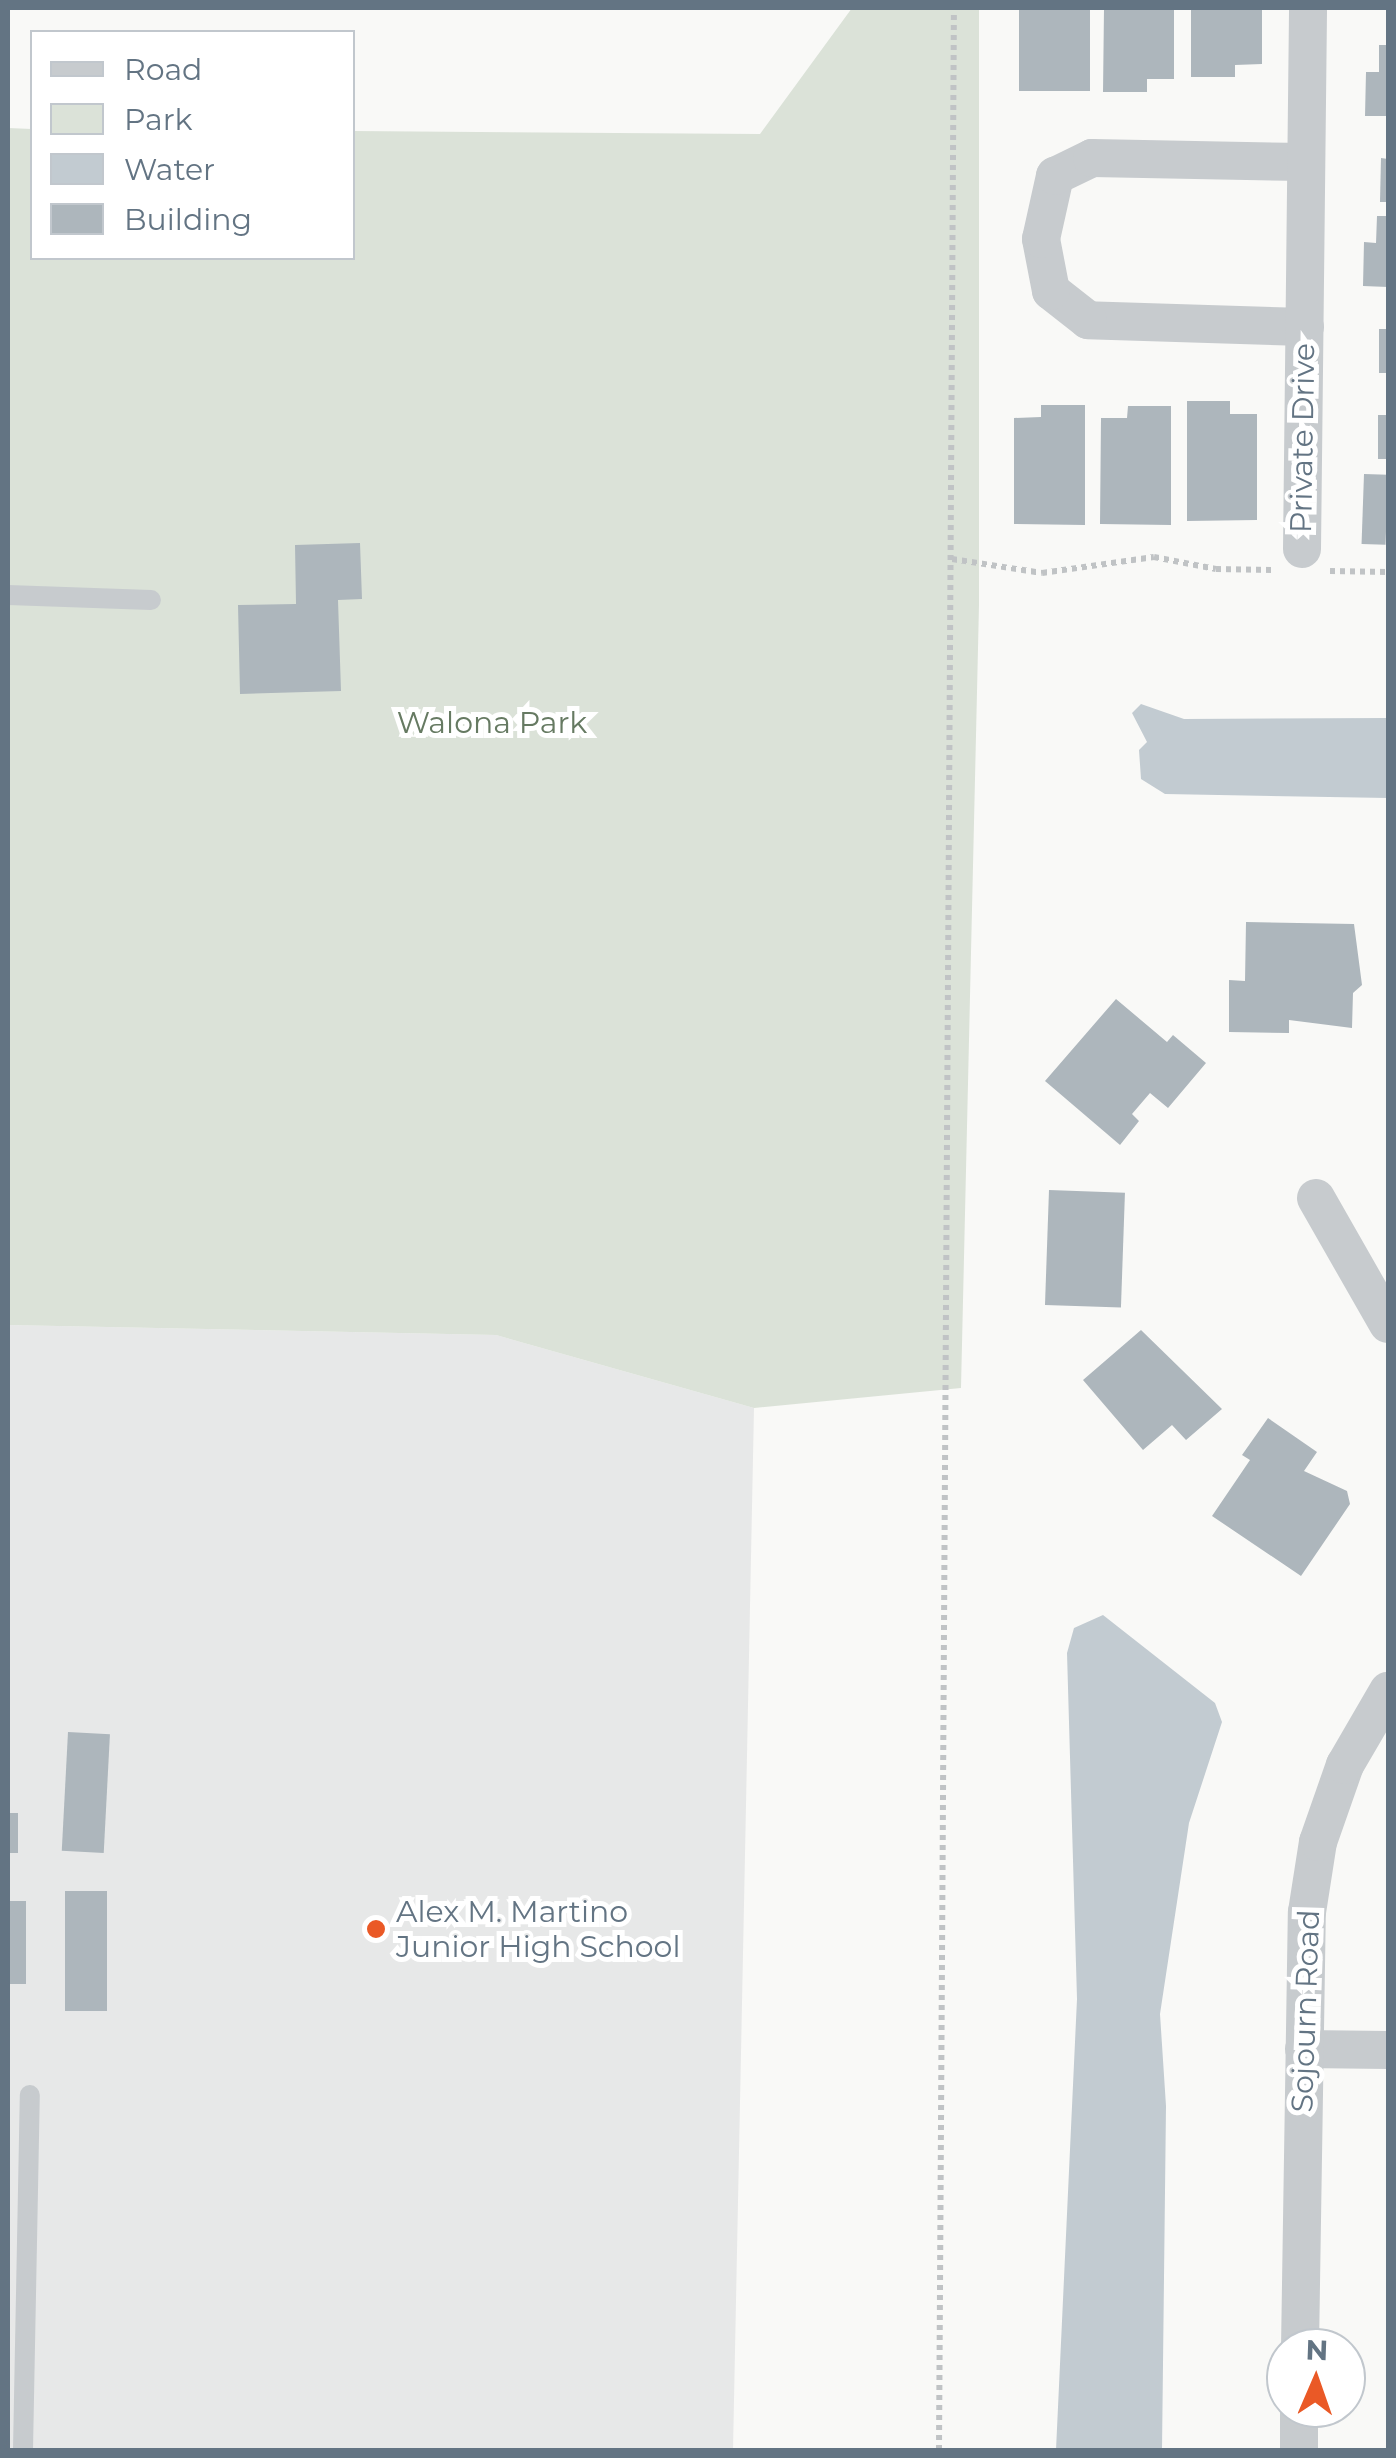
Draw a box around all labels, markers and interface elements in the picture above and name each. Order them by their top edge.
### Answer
legend [30,30,355,260]
text: Road [124,51,202,88]
text: Park [124,101,193,138]
text: Water [124,151,215,188]
text: Building [124,201,252,238]
street label: Private Drive [1283,343,1323,533]
park label: Walona Park [397,705,587,741]
place label: Alex M. Martino Junior High School [396,1894,680,1964]
street label: Sojourn Road [1284,1909,1328,2113]
marker: Alex M. Martino Junior High School [365,1918,387,1940]
north arrow [1266,2328,1366,2428]
text: N [1305,2333,1329,2367]

